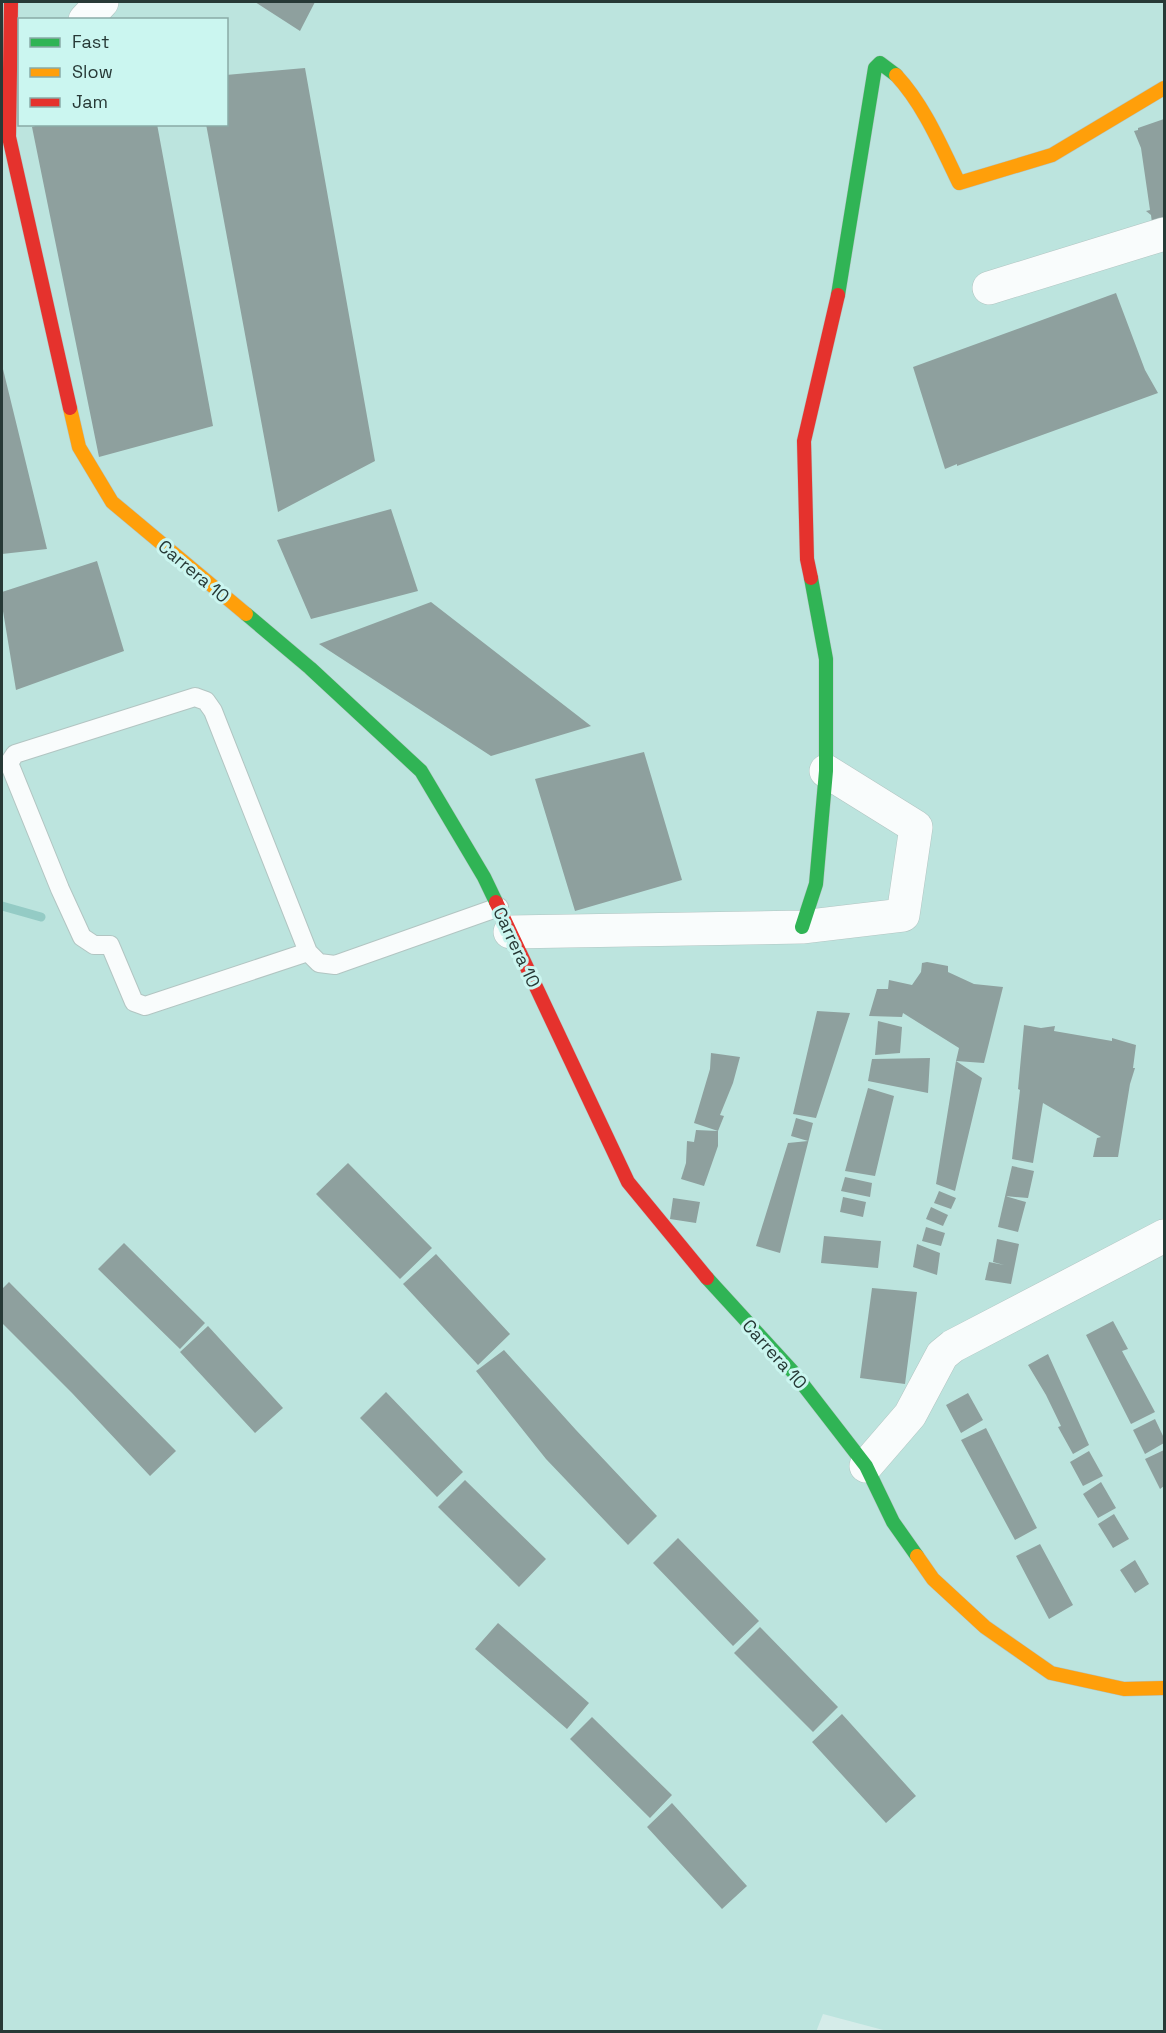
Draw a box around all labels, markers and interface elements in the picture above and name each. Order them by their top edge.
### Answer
legend [18,18,228,126]
text: Fast [72,30,109,53]
text: Slow [72,60,113,83]
text: Jam [72,90,108,113]
street label: Carrera 10 [154,534,234,608]
street label: Carrera 10 [488,903,546,991]
street label: Carrera 10 [738,1314,812,1394]

